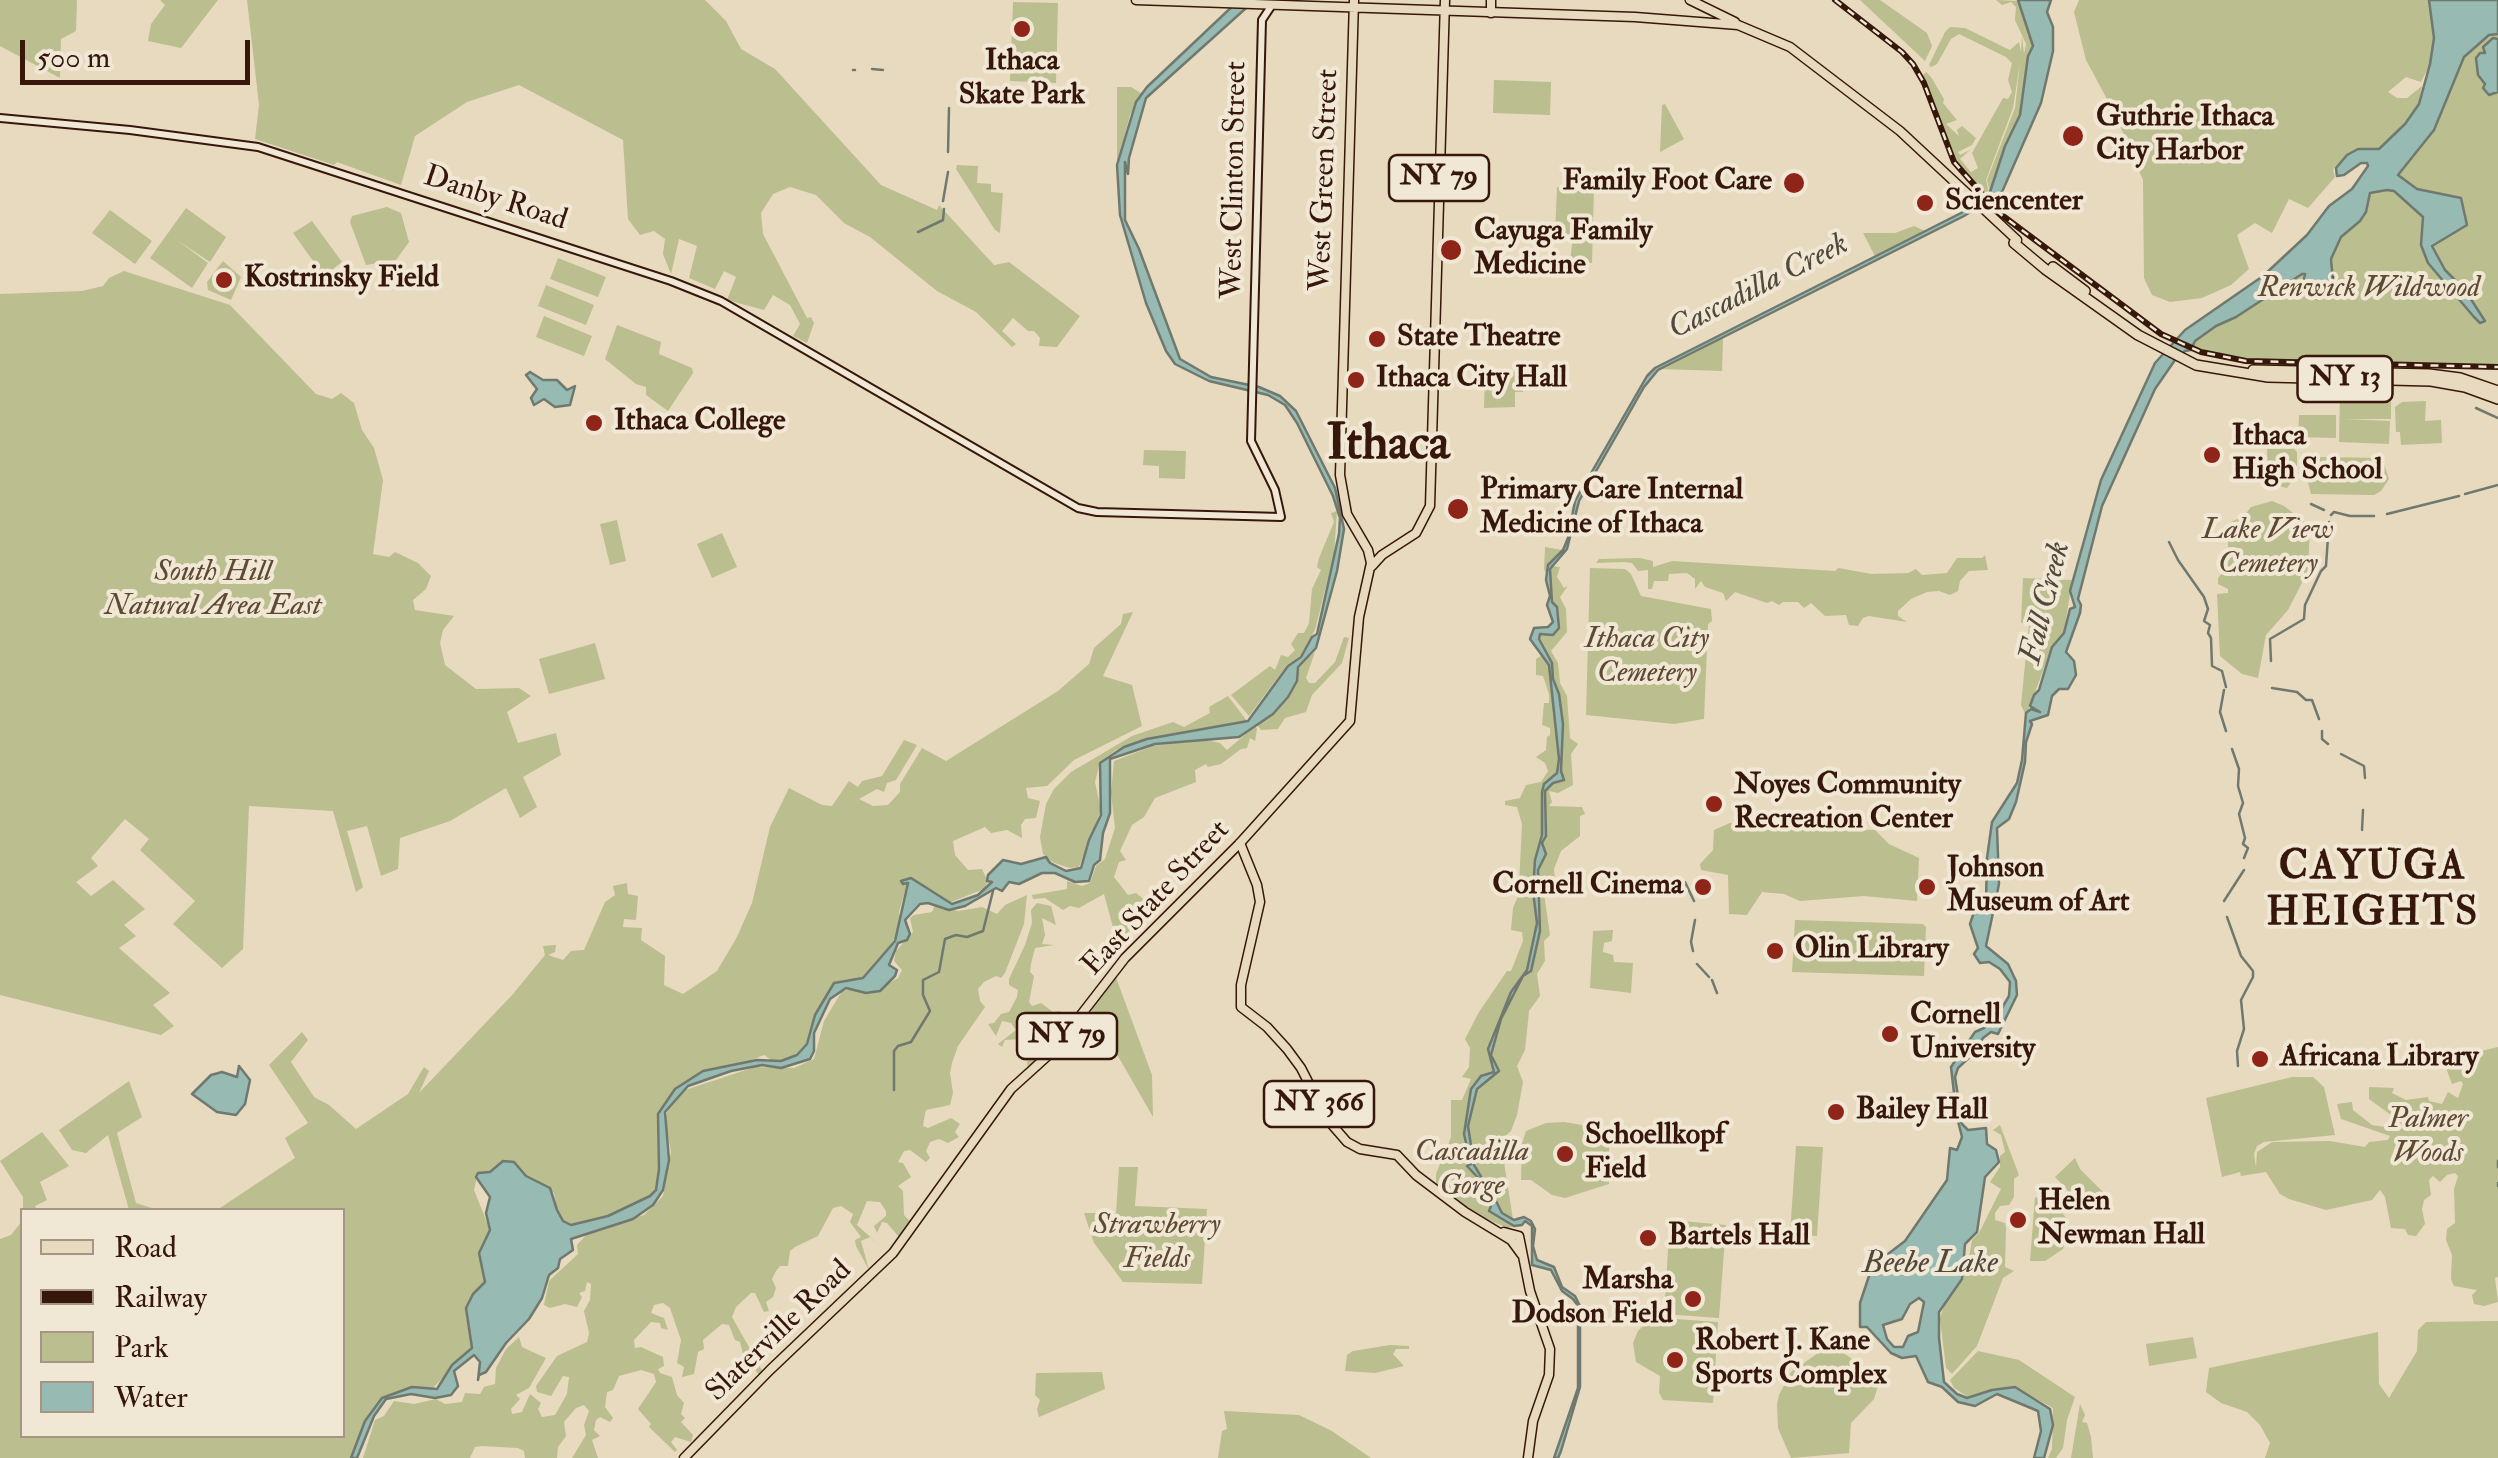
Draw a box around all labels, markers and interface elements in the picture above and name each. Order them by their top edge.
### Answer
marker: Ithaca Skate Park [1011,18,1033,40]
scale bar [25,20,255,82]
text: 500 m [37,39,110,76]
place label: Ithaca Skate Park [959,45,1085,116]
street label: West Clinton Street [1216,61,1256,299]
street label: West Green Street [1304,68,1348,292]
place label: Guthrie Ithaca City Harbor [2096,101,2274,172]
marker: Guthrie Ithaca City Harbor [2060,123,2086,149]
road number: NY 79 [1389,155,1489,201]
street label: Danby Road [419,160,571,240]
place label: Family Foot Care [1562,165,1772,201]
marker: Family Foot Care [1781,170,1807,196]
place label: Sciencenter [1945,185,2083,221]
marker: Sciencenter [1914,192,1936,214]
place label: Cayuga Family Medicine [1474,215,1652,286]
water label: Cascadilla Creek [1663,226,1855,350]
marker: Cayuga Family Medicine [1438,237,1464,263]
place label: Kostrinsky Field [244,262,439,298]
marker: Kostrinsky Field [213,269,235,291]
park label: Renwick Wildwood [2258,272,2480,308]
place label: State Theatre [1397,321,1561,357]
marker: State Theatre [1366,328,1388,350]
road number: NY 13 [2298,356,2392,402]
place label: Ithaca City Hall [1376,362,1567,398]
marker: Ithaca City Hall [1345,369,1367,391]
place label: Ithaca College [614,405,786,441]
marker: Ithaca College [583,412,605,434]
district label: Ithaca [1326,417,1450,477]
place label: Ithaca High School [2232,420,2382,490]
marker: Ithaca High School [2201,444,2223,466]
place label: Primary Care Internal Medicine of Ithaca [1480,474,1743,544]
marker: Primary Care Internal Medicine of Ithaca [1445,496,1471,522]
park label: Lake View Cemetery [2202,514,2334,584]
water label: Fall Creek [2013,538,2081,668]
park label: South Hill Natural Area East [105,556,321,626]
park label: Ithaca City Cemetery [1585,623,1709,694]
place label: Noyes Community Recreation Center [1734,769,1961,840]
marker: Noyes Community Recreation Center [1703,793,1725,815]
street label: East State Street [1076,814,1238,984]
district label: CAYUGA HEIGHTS [2266,845,2480,939]
place label: Johnson Museum of Art [1947,852,2129,922]
place label: Cornell Cinema [1492,869,1683,905]
marker: Cornell Cinema [1692,876,1714,898]
marker: Johnson Museum of Art [1916,876,1938,898]
place label: Olin Library [1795,933,1949,969]
marker: Olin Library [1764,940,1786,962]
place label: Cornell University [1910,999,2035,1070]
road number: NY 79 [1017,1013,1117,1059]
marker: Cornell University [1879,1023,1901,1045]
place label: Africana Library [2280,1041,2478,1077]
marker: Africana Library [2249,1048,2271,1070]
road number: NY 366 [1264,1081,1374,1127]
place label: Bailey Hall [1856,1094,1988,1130]
marker: Bailey Hall [1825,1101,1847,1123]
park label: Palmer Woods [2388,1103,2468,1174]
place label: Schoellkopf Field [1585,1119,1725,1190]
park label: Cascadilla Gorge [1415,1136,1529,1206]
marker: Schoellkopf Field [1554,1143,1576,1165]
place label: Helen Newman Hall [2038,1185,2205,1256]
legend [20,1208,345,1438]
park label: Strawberry Fields [1093,1209,1221,1280]
marker: Helen Newman Hall [2007,1209,2029,1231]
place label: Bartels Hall [1668,1220,1810,1256]
marker: Bartels Hall [1637,1227,1659,1249]
text: Road [114,1229,177,1266]
water label: Beebe Lake [1862,1246,1998,1284]
street label: Slaterville Road [700,1254,860,1410]
place label: Marsha Dodson Field [1512,1264,1673,1334]
text: Railway [114,1279,207,1316]
marker: Marsha Dodson Field [1682,1288,1704,1310]
place label: Robert J. Kane Sports Complex [1695,1325,1887,1396]
text: Park [114,1329,169,1366]
marker: Robert J. Kane Sports Complex [1664,1349,1686,1371]
text: Water [114,1379,188,1416]

